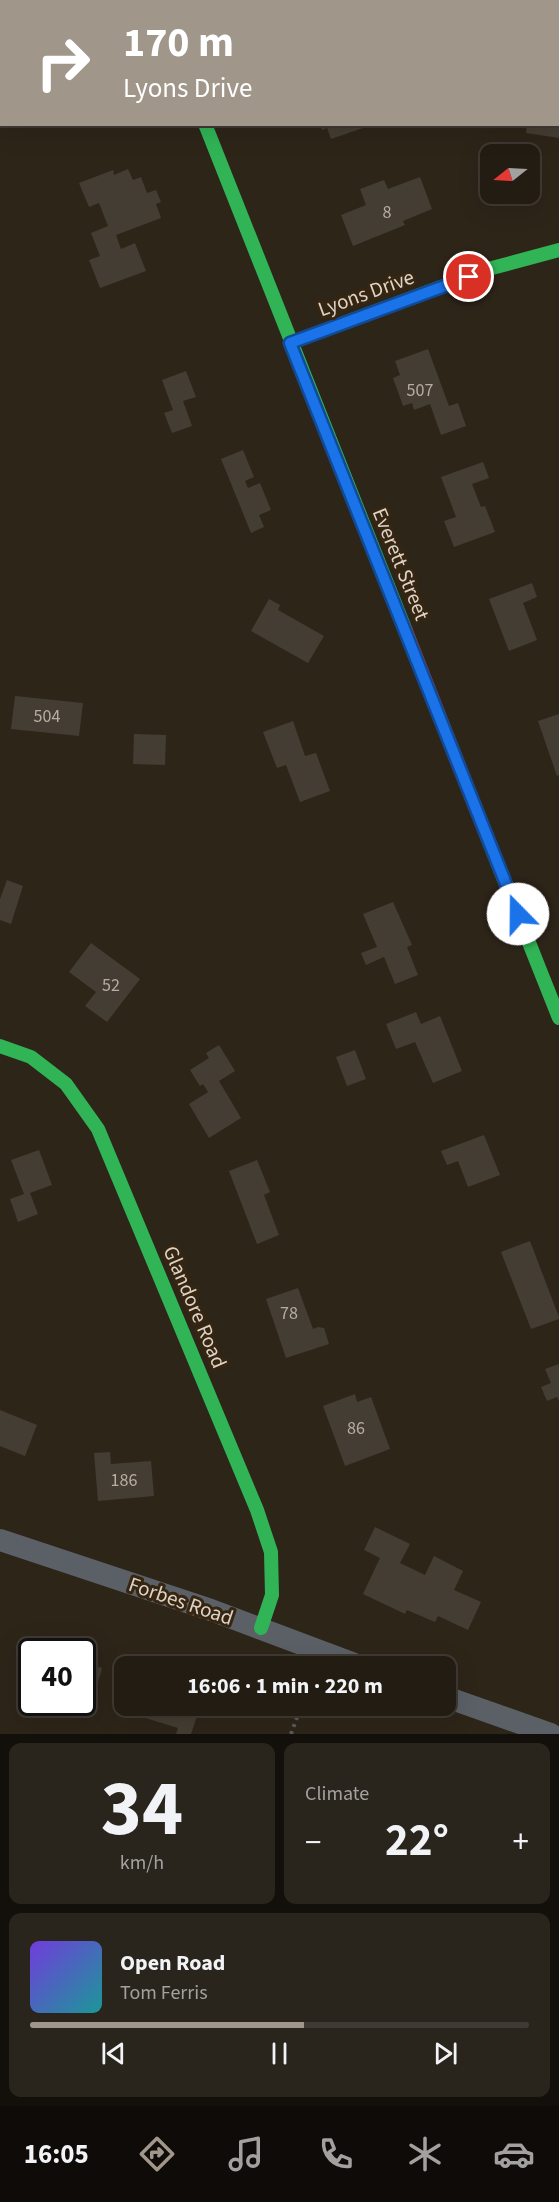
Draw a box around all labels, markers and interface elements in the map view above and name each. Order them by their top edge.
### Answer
text: 170 m [123,13,234,73]
icon: right [24,24,102,102]
text: Lyons Drive [123,69,252,108]
north arrow [480,144,540,204]
map controls [480,144,540,204]
house number: 8 [383,200,392,225]
pin [443,251,494,302]
icon: arrive [452,260,485,293]
street label: Lyons Drive [314,262,418,324]
house number: 507 [407,378,433,403]
street label: Everett Street [365,503,437,625]
house number: 504 [34,704,60,729]
position arrow [486,882,550,946]
house number: 52 [102,973,120,998]
street label: Glandore Road [156,1241,234,1373]
house number: 78 [280,1301,298,1326]
house number: 86 [347,1416,365,1441]
house number: 186 [111,1468,137,1493]
street label: Forbes Road [125,1569,237,1633]
speed limit sign: 40 [18,1638,96,1716]
text: 16:06 · 1 min · 220 m [187,1670,383,1702]
text: 34 [101,1754,183,1865]
text: Climate [305,1780,369,1808]
text: 22° [385,1809,449,1873]
text: − [305,1819,321,1866]
text: + [513,1819,529,1866]
text: km/h [120,1849,164,1877]
text: Open Road [120,1947,225,1979]
text: Tom Ferris [120,1979,208,2007]
icon: previous [97,2037,130,2070]
icon: pause [263,2037,296,2070]
icon: next [429,2037,462,2070]
icon: directions [136,2133,178,2175]
icon: music [225,2133,267,2175]
icon: phone [315,2133,357,2175]
icon: climate [404,2133,446,2175]
icon: car [493,2133,535,2175]
text: 16:05 [24,2135,89,2174]

